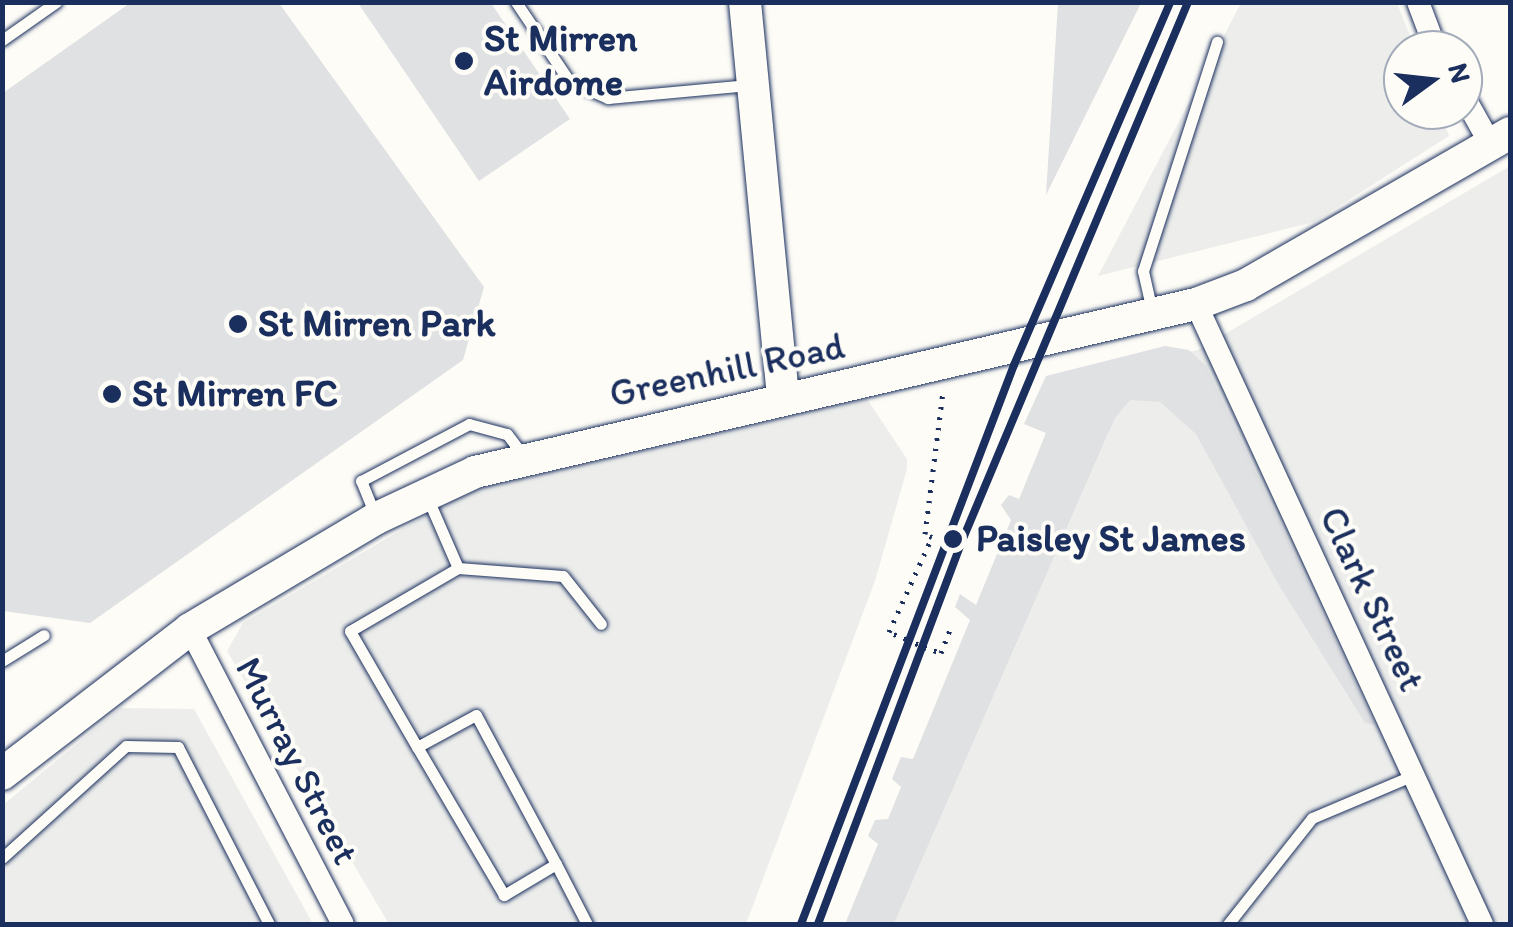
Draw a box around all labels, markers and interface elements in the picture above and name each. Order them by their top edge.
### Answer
place label: St Mirren Airdome [484,16,637,105]
north arrow [1383,30,1483,130]
marker: St Mirren Airdome [453,50,475,72]
text: N [1441,59,1479,86]
place label: St Mirren Park [258,301,494,347]
marker: St Mirren Park [227,313,249,335]
street label: Greenhill Road [605,323,849,417]
place label: St Mirren FC [132,371,337,417]
marker: St Mirren FC [101,383,123,405]
street label: Clark Street [1310,500,1434,698]
place label: Paisley St James [976,516,1247,562]
marker: Paisley St James [940,526,966,552]
street label: Murray Street [225,650,369,872]

